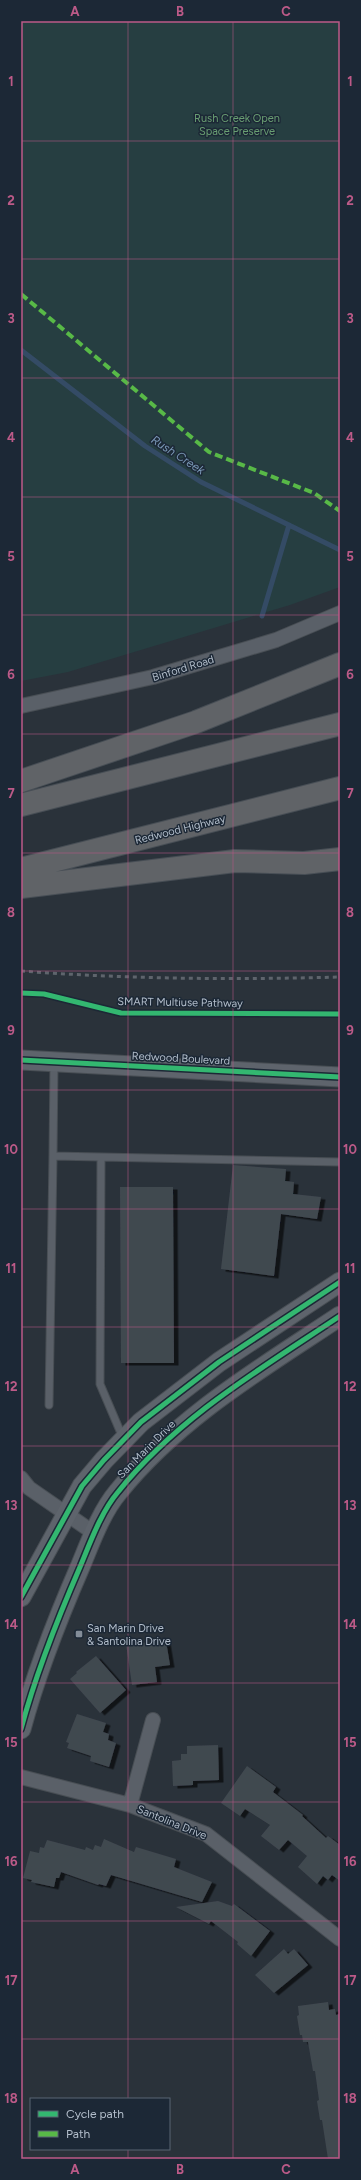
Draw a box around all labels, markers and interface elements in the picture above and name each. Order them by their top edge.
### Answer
text: A [70,4,80,19]
text: B [176,4,184,19]
text: C [281,4,291,19]
text: 1 [8,74,14,89]
text: 1 [347,74,353,89]
park label: Rush Creek Open Space Preserve [194,112,280,138]
text: 2 [7,193,15,208]
text: 2 [346,193,354,208]
text: 3 [7,311,15,326]
text: 3 [346,311,354,326]
text: 4 [7,430,15,445]
text: 4 [346,430,354,445]
water label: Rush Creek [149,432,208,478]
text: 5 [7,549,15,564]
text: 5 [346,549,354,564]
street label: Binford Road [151,653,216,684]
text: 6 [7,667,15,682]
text: 6 [346,667,354,682]
text: 7 [7,786,15,801]
text: 7 [346,786,354,801]
street label: Redwood Highway [133,812,227,847]
text: 8 [7,905,15,920]
text: 8 [346,905,354,920]
street label: SMART Multiuse Pathway [117,995,243,1010]
text: 9 [7,1023,15,1038]
text: 9 [346,1023,354,1038]
street label: Redwood Boulevard [131,1049,231,1068]
text: 10 [4,1142,18,1157]
text: 10 [343,1142,357,1157]
text: 11 [6,1261,16,1276]
text: 11 [345,1261,355,1276]
text: 12 [4,1379,18,1394]
text: 12 [343,1379,357,1394]
street label: San Marin Drive [115,1418,178,1481]
text: 13 [5,1498,17,1513]
text: 13 [344,1498,356,1513]
text: 14 [4,1617,18,1632]
text: 14 [343,1617,357,1632]
place label: San Marin Drive & Santolina Drive [87,1622,171,1648]
marker: San Marin Drive & Santolina Drive [74,1629,84,1639]
text: 15 [4,1735,18,1750]
text: 15 [343,1735,357,1750]
street label: Santolina Drive [135,1803,209,1842]
text: 16 [4,1854,18,1869]
text: 16 [343,1854,357,1869]
text: 17 [5,1973,17,1988]
text: 17 [344,1973,356,1988]
text: 18 [4,2091,18,2106]
text: 18 [343,2091,357,2106]
legend [30,2098,170,2150]
text: Cycle path [66,2107,124,2121]
text: Path [66,2127,90,2141]
text: A [70,2162,80,2177]
text: B [176,2162,184,2177]
text: C [281,2162,291,2177]

